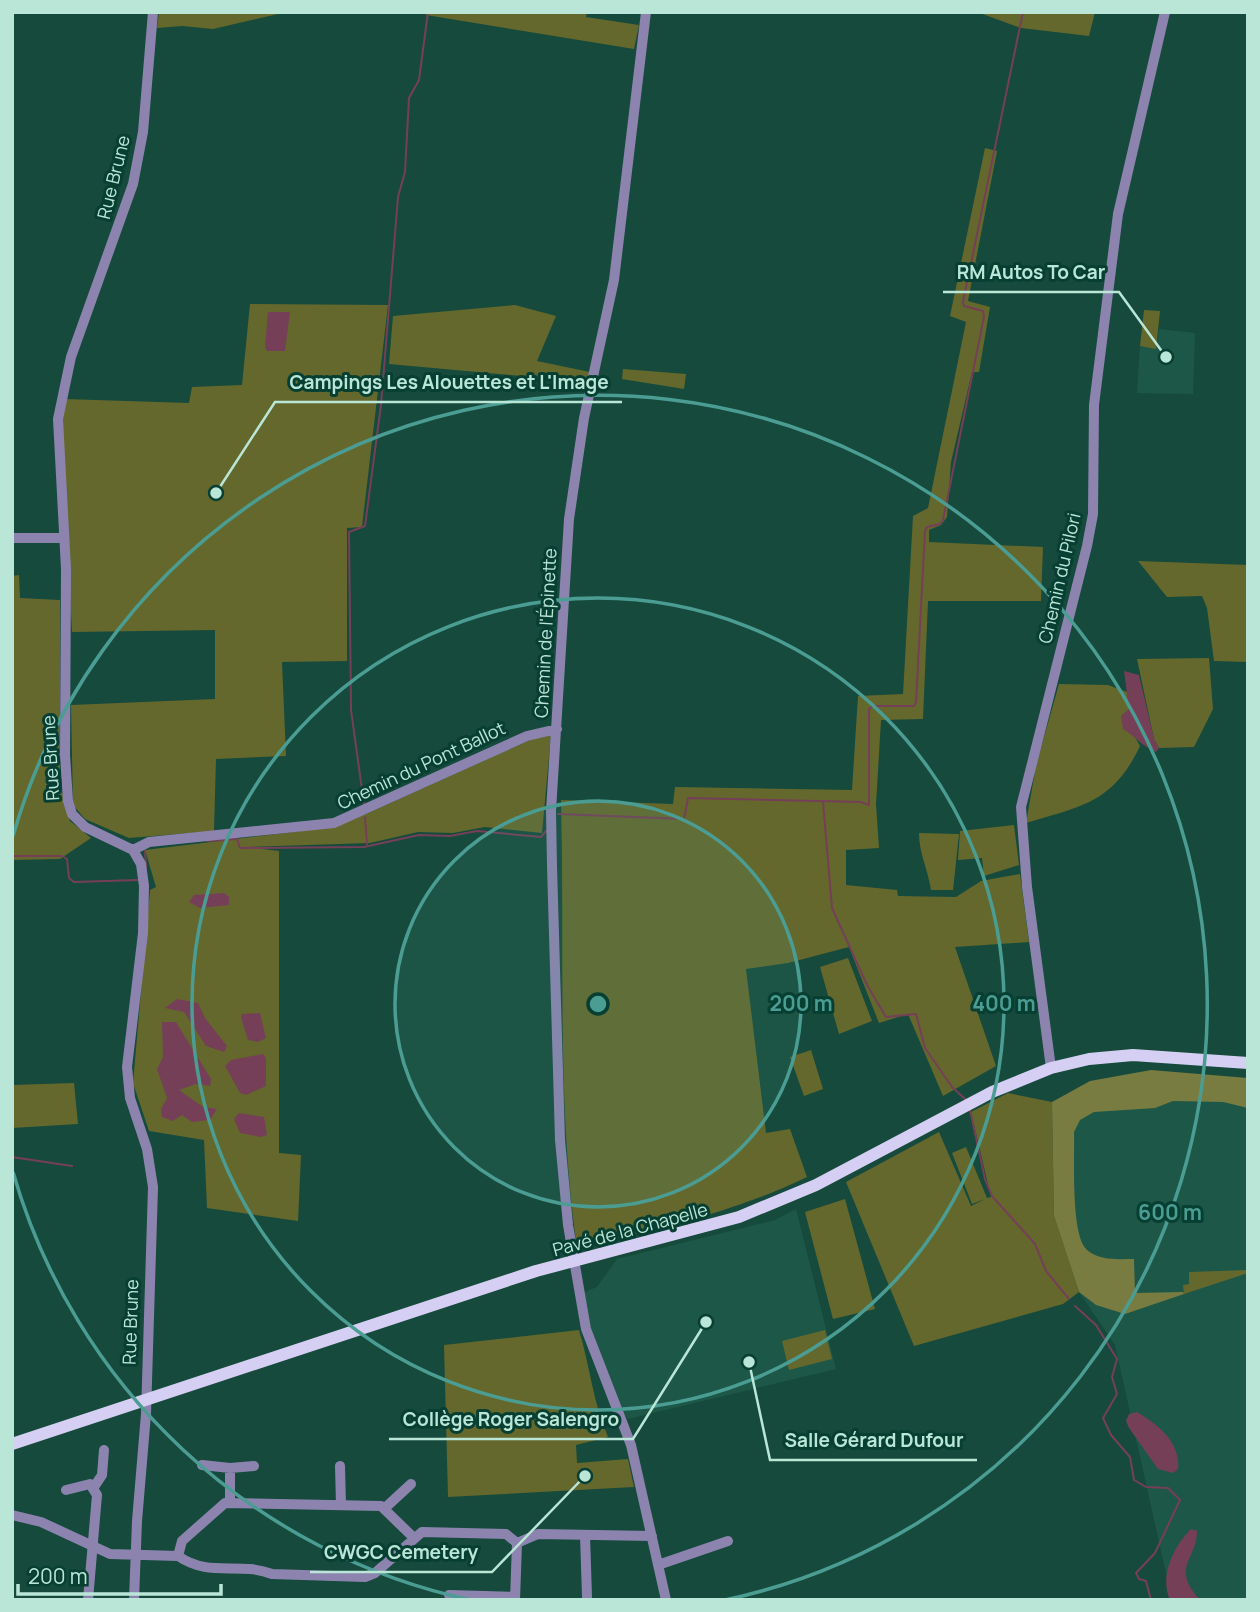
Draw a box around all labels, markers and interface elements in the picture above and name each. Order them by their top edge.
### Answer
street label: Rue Brune [91,133,135,221]
callout: RM Autos To Car [943,252,1119,292]
text: RM Autos To Car [957,259,1106,285]
callout: Campings Les Alouettes et L'Image [275,362,622,402]
text: Campings Les Alouettes et L'Image [289,369,609,395]
street label: Chemin du Pilori [1032,510,1086,646]
street label: Chemin de l'Épinette [529,547,561,719]
street label: Rue Brune [36,715,64,801]
street label: Chemin du Pont Ballot [333,715,509,815]
text: 200 m [769,989,833,1017]
text: 400 m [972,989,1036,1017]
centre of rings [586,992,610,1016]
street label: Pavé de la Chapelle [550,1197,710,1261]
text: 600 m [1138,1198,1202,1226]
street label: Rue Brune [117,1279,143,1365]
callout: Collège Roger Salengro [389,1399,633,1439]
text: Collège Roger Salengro [403,1406,619,1432]
callout: Salle Gérard Dufour [770,1420,977,1460]
text: Salle Gérard Dufour [784,1427,964,1453]
callout: CWGC Cemetery [310,1532,492,1572]
text: CWGC Cemetery [324,1539,478,1565]
scale bar [18,1552,220,1596]
text: 200 m [28,1562,88,1590]

